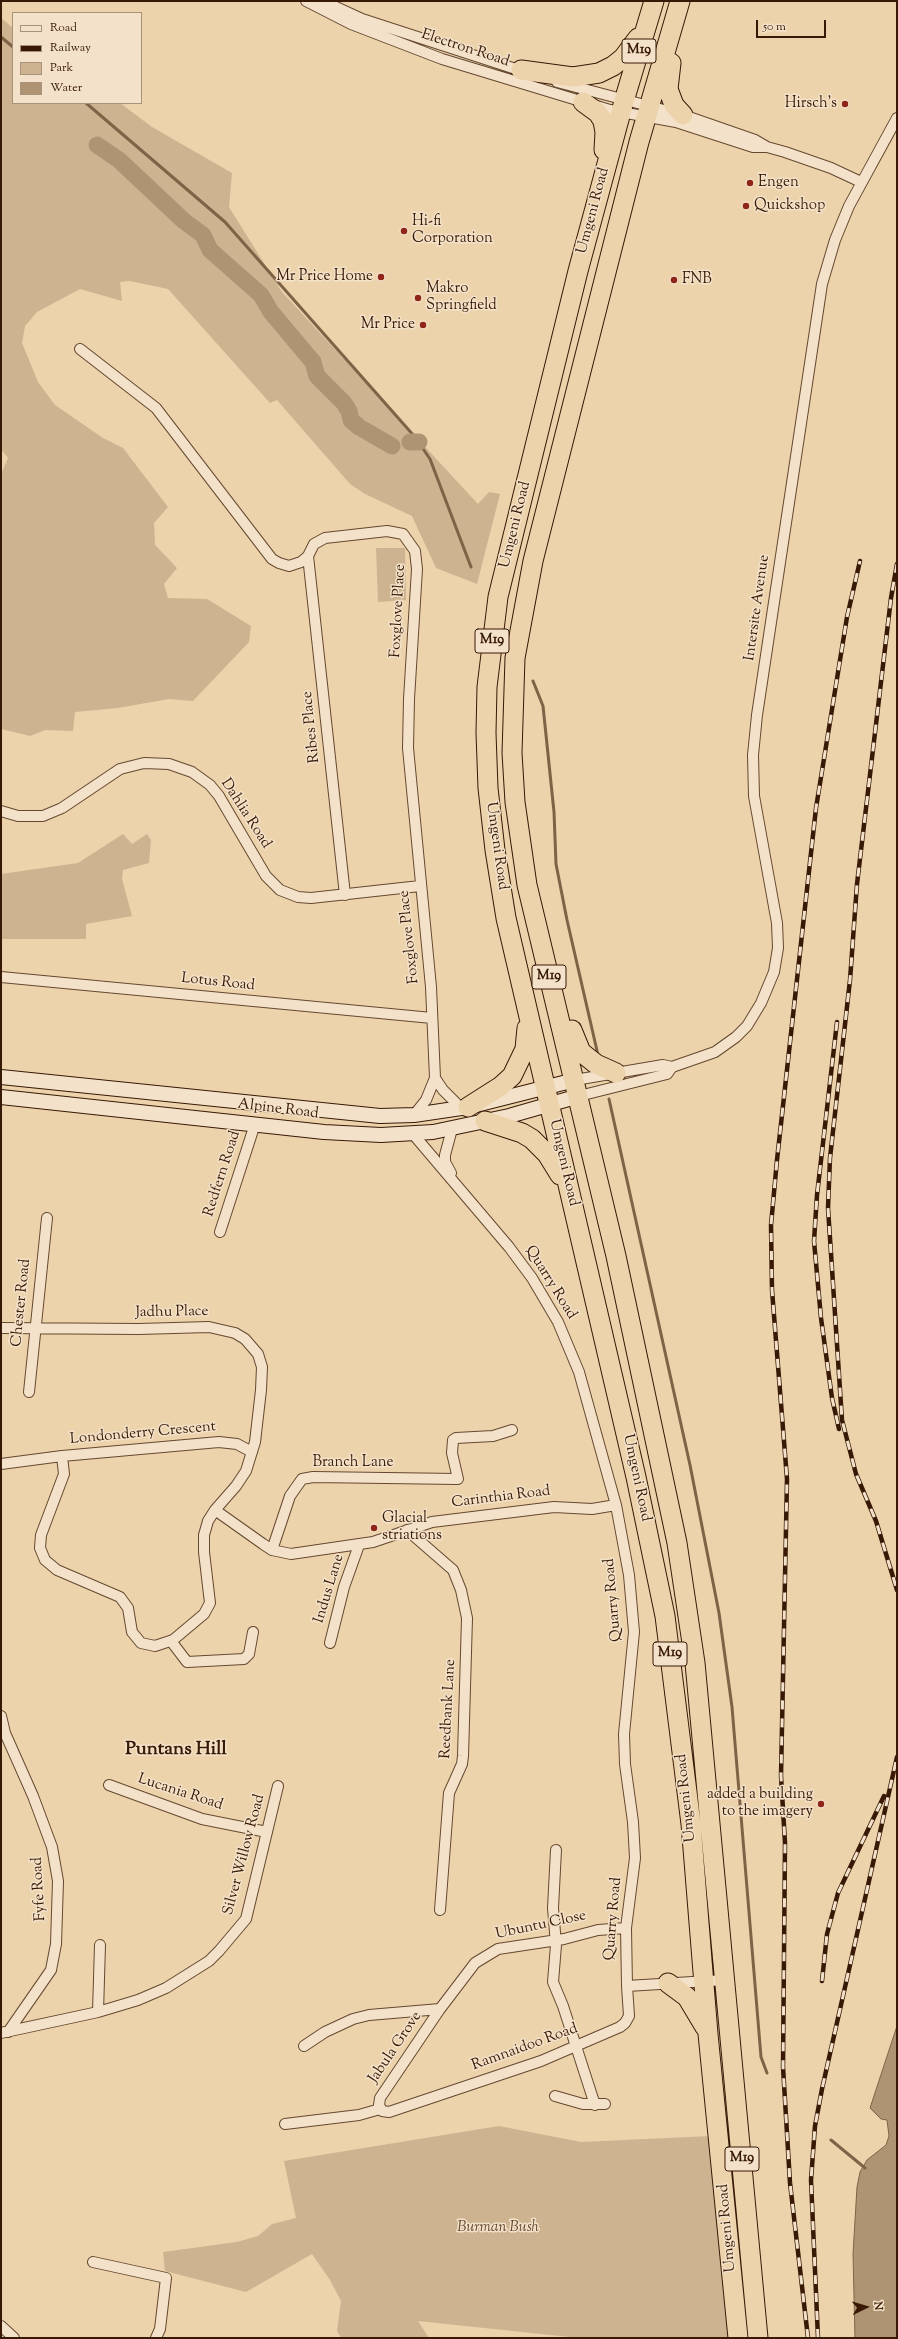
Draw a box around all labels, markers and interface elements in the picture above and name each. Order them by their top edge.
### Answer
legend [12,12,142,104]
scale bar [758,12,828,38]
text: 50 m [763,18,786,36]
text: Road [50,19,77,37]
street label: Electron Road [419,26,511,72]
text: Railway [50,39,91,57]
road number: M19 [622,39,656,63]
text: Park [50,59,73,77]
text: Water [50,79,82,97]
place label: Hirsch's [785,95,837,113]
marker: Hirsch's [840,99,850,109]
street label: Umgeni Road [574,166,614,256]
place label: Engen [758,174,799,192]
marker: Engen [745,178,755,188]
place label: Quickshop [754,197,825,215]
marker: Quickshop [741,201,751,211]
place label: Hi-fi Corporation [412,213,493,248]
marker: Hi-fi Corporation [399,226,409,236]
place label: Mr Price Home [276,268,373,286]
place label: FNB [682,271,712,289]
marker: Mr Price Home [376,272,386,282]
marker: FNB [669,275,679,285]
place label: Makro Springfield [426,280,497,315]
marker: Makro Springfield [413,293,423,303]
place label: Mr Price [361,316,415,334]
marker: Mr Price [418,320,428,330]
street label: Umgeni Road [497,480,535,570]
street label: Intersite Avenue [742,554,774,662]
street label: Foxglove Place [388,564,410,658]
road number: M19 [475,629,509,653]
street label: Ribes Place [299,690,325,764]
street label: Dahlia Road [216,776,274,852]
street label: Umgeni Road [481,801,511,891]
street label: Foxglove Place [396,889,424,985]
road number: M19 [532,965,566,989]
street label: Lotus Road [180,970,256,996]
street label: Alpine Road [236,1096,320,1124]
street label: Umgeni Road [544,1118,582,1208]
street label: Redfern Road [201,1129,245,1219]
street label: Quarry Road [520,1243,580,1323]
street label: Chester Road [8,1258,36,1348]
street label: Jadhu Place [135,1303,209,1323]
street label: Londonderry Crescent [69,1419,217,1449]
street label: Umgeni Road [618,1433,654,1523]
street label: Branch Lane [312,1454,394,1472]
street label: Carinthia Road [451,1483,551,1513]
place label: Glacial striations [382,1510,442,1545]
marker: Glacial striations [369,1523,379,1533]
street label: Indus Lane [311,1552,349,1626]
street label: Quarry Road [601,1558,627,1642]
road number: M19 [653,1642,687,1666]
street label: Reedbank Lane [437,1659,461,1759]
district label: Puntans Hill [125,1740,227,1762]
street label: Umgeni Road [673,1753,701,1843]
street label: Lucania Road [135,1771,225,1815]
place label: added a building to the imagery [707,1786,813,1821]
street label: Silver Willow Road [220,1792,270,1918]
marker: added a building to the imagery [816,1799,826,1809]
street label: Fyfe Road [29,1856,51,1922]
street label: Quarry Road [601,1877,627,1961]
street label: Ubuntu Close [494,1908,588,1944]
street label: Jabula Grove [366,2009,426,2087]
street label: Ramnaidoo Road [469,2020,581,2076]
road number: M19 [725,2147,759,2171]
street label: Umgeni Road [715,2183,741,2273]
park label: Burman Bush [457,2219,539,2237]
north arrow [846,2287,886,2327]
text: N [870,2301,886,2311]

